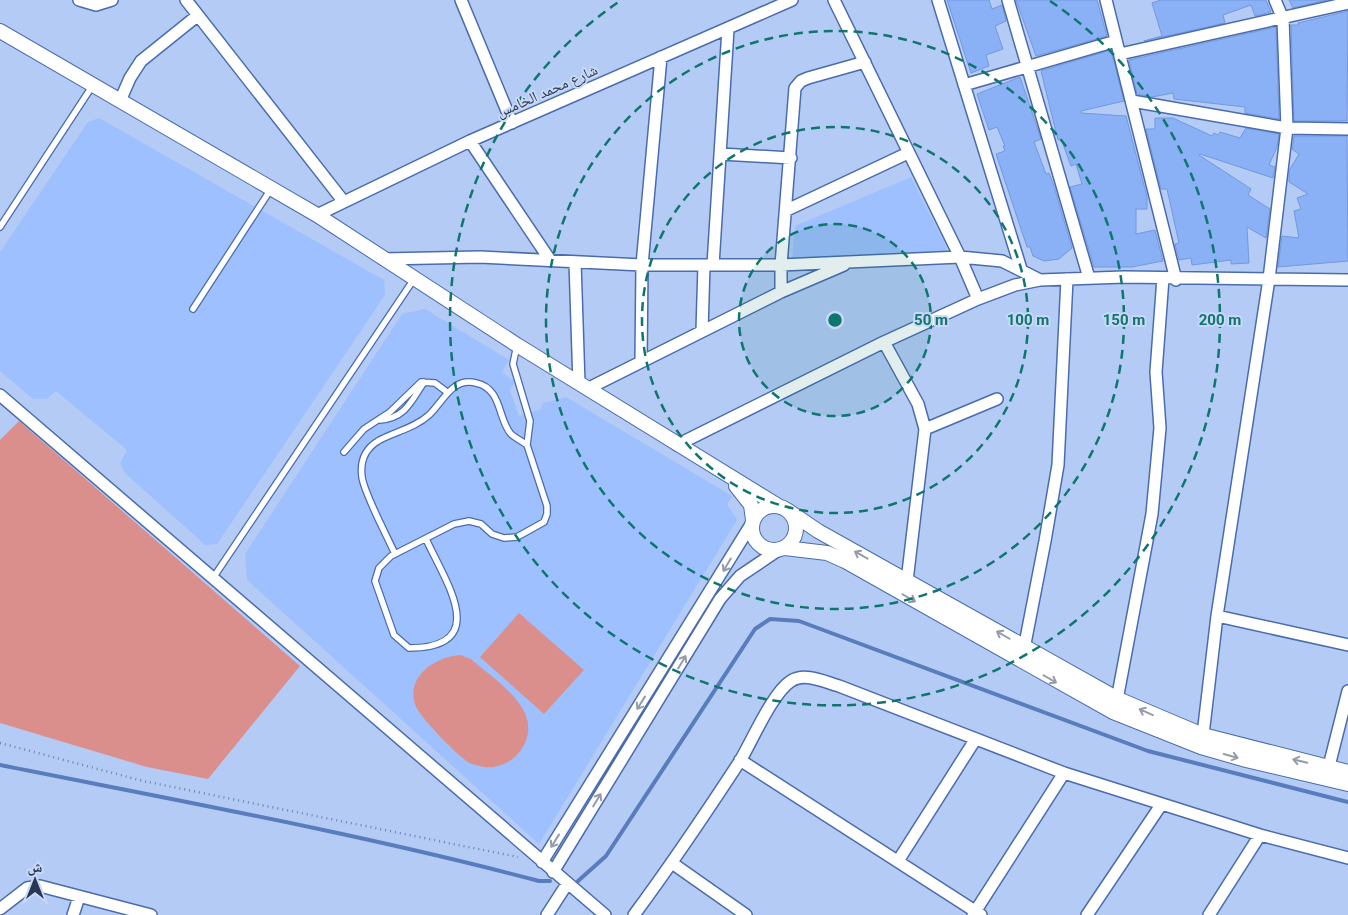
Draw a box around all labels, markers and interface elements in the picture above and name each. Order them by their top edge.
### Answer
street label: شارع محمد الخامس [494,61,601,122]
centre of rings [826,311,844,329]
text: 50 m [914,311,948,329]
text: 100 m [1007,311,1049,329]
text: 150 m [1103,311,1145,329]
text: 200 m [1199,311,1241,329]
one-way arrow [855,550,869,560]
one-way arrow [721,557,731,571]
one-way arrow [901,594,916,603]
one-way arrow [996,630,1010,640]
one-way arrow [677,655,687,669]
one-way arrow [1043,674,1057,684]
one-way arrow [635,695,645,709]
one-way arrow [1139,706,1154,716]
one-way arrow [1223,752,1239,762]
one-way arrow [1293,756,1309,765]
one-way arrow [592,794,602,808]
one-way arrow [550,833,560,847]
north arrow [10,855,60,905]
text: ش [28,859,43,876]

